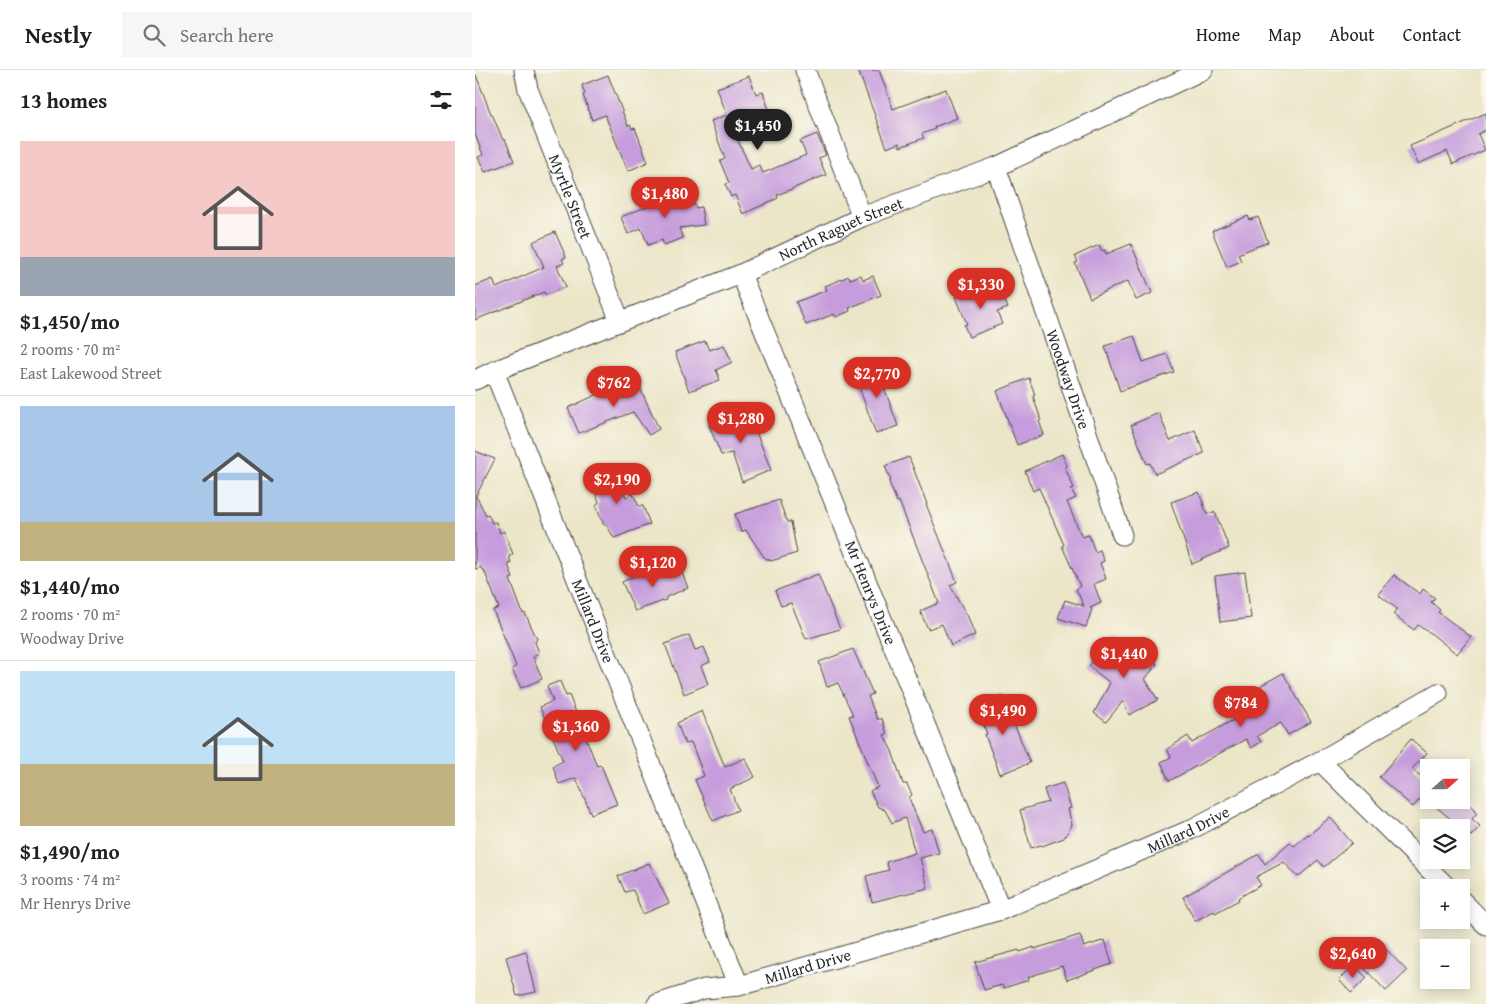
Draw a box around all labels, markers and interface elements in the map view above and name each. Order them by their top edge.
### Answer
search box [122,12,472,57]
text: Nestly [25,17,92,52]
icon: search [140,21,168,49]
text: Search here [180,21,274,49]
text: Home [1196,21,1240,48]
text: Map [1268,21,1301,48]
text: About [1329,21,1375,48]
text: Contact [1403,21,1461,48]
text: 13 homes [20,85,107,116]
icon: filters [427,86,455,114]
pin: $1,450 [717,108,799,151]
text: $1,450 [735,113,781,137]
street label: Myrtle Street [543,150,598,243]
icon: home [193,173,283,263]
pin: $1,480 [624,176,706,219]
text: $1,480 [642,181,688,205]
street label: North Raguet Street [774,191,907,267]
pin: $1,330 [940,268,1022,310]
text: $1,330 [958,272,1004,296]
text: $1,450/mo [20,306,120,337]
street label: Woodway Drive [1040,326,1097,432]
text: 2 rooms · 70 m² [20,337,120,361]
pin: $2,770 [836,356,918,399]
text: East Lakewood Street [20,361,162,385]
text: $2,770 [854,361,900,385]
pin: $762 [584,366,644,408]
text: $762 [597,370,631,394]
pin: $1,280 [700,402,782,444]
text: $1,280 [718,406,764,430]
icon: home [193,439,283,529]
pin: $2,190 [576,462,658,505]
text: $2,190 [594,467,640,491]
street label: Mr Henrys Drive [839,537,903,648]
pin: $1,120 [612,546,694,588]
text: $1,120 [630,550,676,574]
text: $1,440/mo [20,571,120,602]
street label: Millard Drive [566,575,621,667]
text: 2 rooms · 70 m² [20,602,120,626]
text: Woodway Drive [20,626,124,650]
pin: $1,440 [1083,636,1165,679]
text: $1,440 [1101,641,1147,665]
pin: $784 [1211,686,1271,728]
text: $784 [1224,690,1258,714]
pin: $1,490 [962,694,1044,736]
text: $1,490 [980,698,1026,722]
icon: home [193,704,283,794]
pin: $1,360 [535,710,617,752]
text: $1,360 [553,714,599,738]
north arrow [1420,759,1470,809]
map controls [1420,759,1470,989]
street label: Millard Drive [1143,799,1233,859]
button: layers [1420,819,1470,869]
text: $1,490/mo [20,836,120,867]
text: 3 rooms · 74 m² [20,867,120,891]
button: + [1420,879,1470,929]
text: Mr Henrys Drive [20,891,131,915]
pin: $2,640 [1312,936,1394,979]
button: − [1420,939,1470,989]
text: $2,640 [1330,941,1376,965]
street label: Millard Drive [762,942,854,990]

